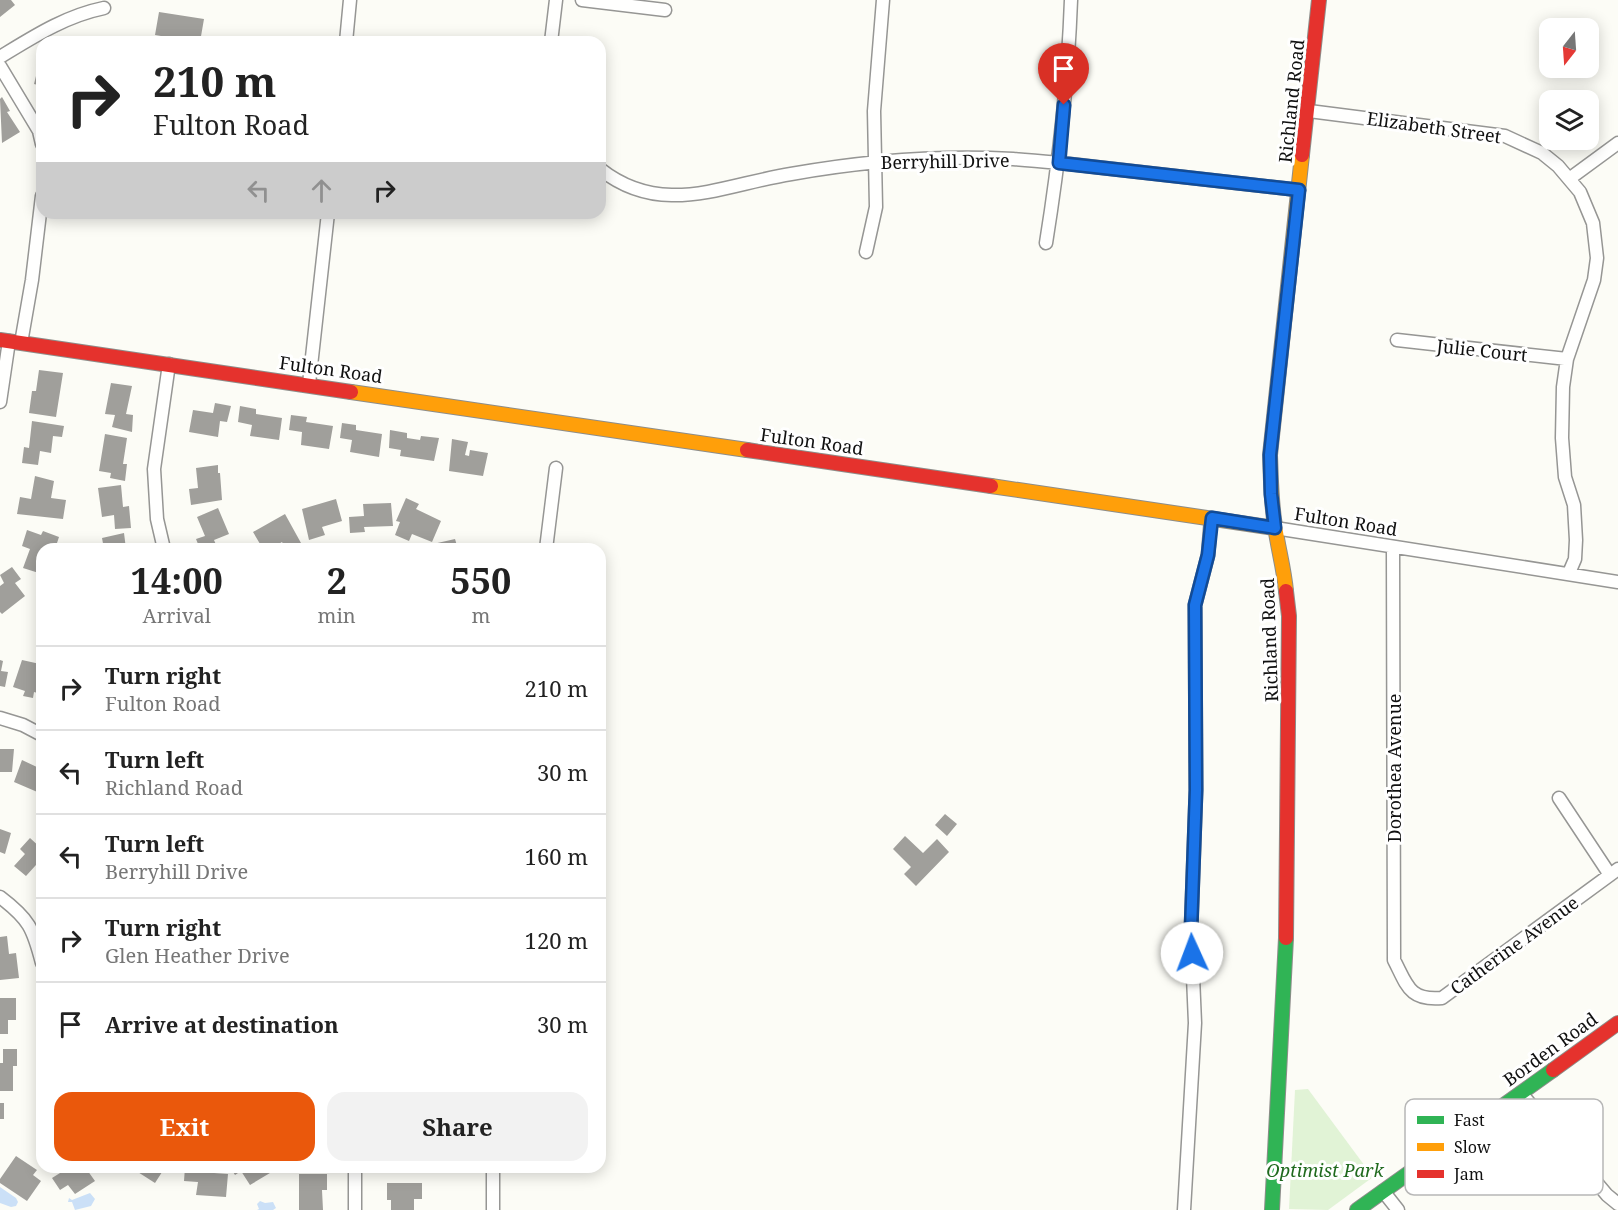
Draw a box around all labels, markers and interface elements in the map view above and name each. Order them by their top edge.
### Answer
north arrow [1539,18,1599,78]
map controls [1539,18,1599,150]
street label: Richland Road [1273,38,1309,164]
pin [1038,43,1089,105]
text: 210 m [153,52,277,109]
icon: arrive [1047,52,1080,85]
icon: right [54,60,132,138]
button: layers [1539,90,1599,150]
text: Fulton Road [153,106,309,143]
street label: Elizabeth Street [1365,106,1503,148]
street label: Berryhill Drive [880,148,1010,174]
icon: left [242,174,275,207]
icon: ahead [305,174,338,207]
icon: right [368,174,401,207]
street label: Julie Court [1434,333,1529,367]
street label: Fulton Road [278,350,384,388]
street label: Fulton Road [759,422,865,460]
street label: Fulton Road [1293,501,1399,541]
text: 14:00 [131,556,223,605]
text: 2 [326,556,347,605]
text: 550 [450,556,511,605]
street label: Richland Road [1255,577,1283,703]
text: Arrival [143,602,211,629]
text: min [318,602,356,629]
text: m [471,602,490,629]
text: Turn right [105,660,221,690]
icon: right [54,672,87,705]
text: 210 m [525,673,588,703]
text: Fulton Road [105,690,221,717]
street label: Dorothea Avenue [1382,694,1406,842]
text: Turn left [105,744,204,774]
icon: left [54,756,87,789]
text: 30 m [537,757,588,787]
text: Richland Road [105,774,243,801]
text: Turn left [105,828,204,858]
icon: left [54,840,87,873]
text: 160 m [525,841,588,871]
text: Berryhill Drive [105,858,248,885]
street label: Catherine Avenue [1445,890,1583,1000]
text: Turn right [105,912,221,942]
position arrow [1160,921,1224,985]
icon: right [54,924,87,957]
text: 120 m [525,925,588,955]
text: Glen Heather Drive [105,942,290,969]
street label: Borden Road [1498,1007,1602,1091]
icon: arrive [54,1008,87,1041]
text: Arrive at destination [105,1009,339,1039]
text: 30 m [537,1009,588,1039]
button: Exit [54,1092,315,1161]
button: Share [327,1092,588,1161]
legend [1405,1099,1603,1195]
text: Fast [1454,1109,1485,1131]
text: Slow [1454,1136,1491,1158]
park label: Optimist Park [1266,1158,1384,1182]
text: Jam [1453,1163,1484,1185]

